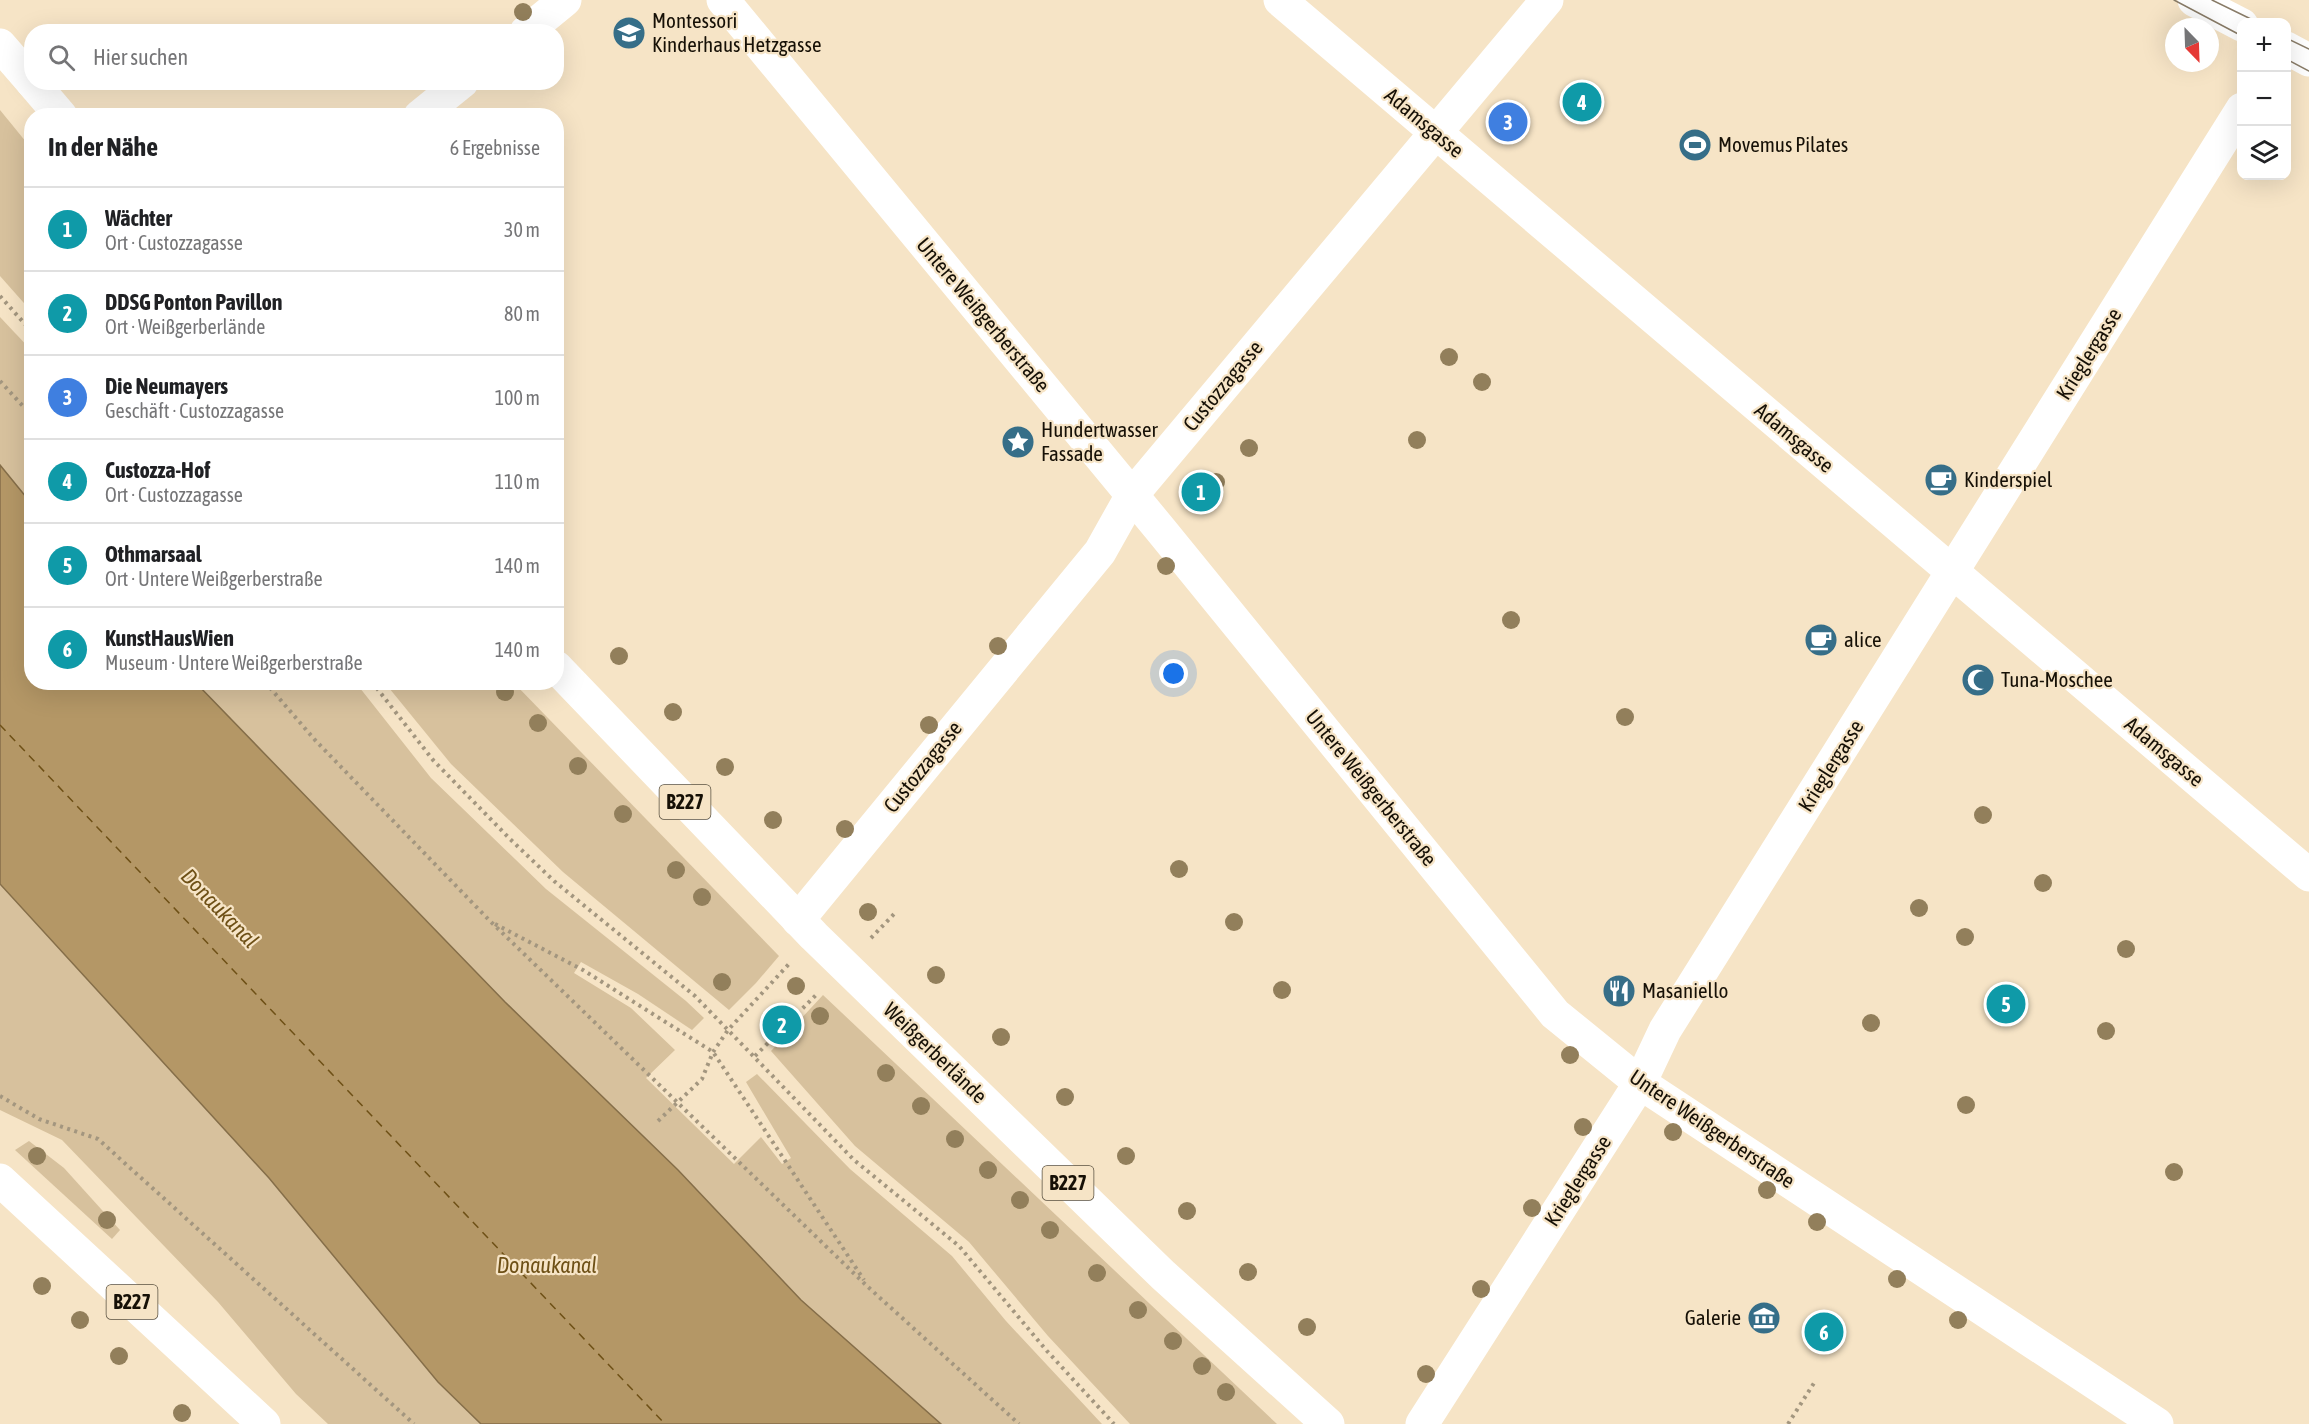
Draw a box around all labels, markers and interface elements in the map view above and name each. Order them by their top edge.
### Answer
place label: Montessori Kinderhaus Hetzgasse [652,8,821,56]
school or university icon: Montessori Kinderhaus Hetzgasse [611,15,647,51]
north arrow [2165,18,2219,72]
map controls [2237,18,2291,180]
button: + [2237,18,2291,72]
search box [24,24,564,90]
icon: search [45,41,78,74]
text: Hier suchen [93,44,188,70]
button: − [2237,72,2291,126]
pin: 4 [1562,80,1602,124]
street label: Adamsgasse [1380,82,1469,162]
pin: 3 [1488,100,1528,144]
button: layers [2237,126,2291,180]
sports icon: Movemus Pilates [1677,127,1713,163]
text: In der Nähe [48,132,158,162]
place label: Movemus Pilates [1718,132,1848,156]
text: 6 Ergebnisse [450,136,540,159]
text: Wächter [105,205,172,231]
text: 1 [63,218,72,241]
text: 30 m [504,218,540,241]
text: Ort · Custozzagasse [105,231,243,254]
street label: Untere Weißgerberstraße [912,232,1055,396]
text: DDSG Ponton Pavillon [105,289,282,315]
text: 2 [63,302,72,325]
text: 80 m [504,302,540,325]
street label: Krieglergasse [2051,303,2126,404]
text: Ort · Weißgerberlände [105,315,265,338]
street label: Custozzagasse [1178,335,1267,435]
text: Die Neumayers [105,373,228,399]
text: 3 [63,386,72,409]
text: 100 m [495,386,540,409]
street label: Adamsgasse [1750,397,1839,477]
text: Geschäft · Custozzagasse [105,399,284,422]
place label: Hundertwasser Fassade [1041,417,1159,465]
place icon: Hundertwasser Fassade [1000,424,1036,460]
text: Custozza-Hof [105,457,210,483]
cafe icon: Kinderspiel [1923,462,1959,498]
place label: Kinderspiel [1964,467,2053,491]
text: 4 [63,470,72,493]
text: 110 m [495,470,540,493]
pin: 1 [1182,470,1220,514]
text: Ort · Custozzagasse [105,483,243,506]
text: Othmarsaal [105,541,201,567]
text: 5 [63,554,72,577]
text: 140 m [495,554,540,577]
text: Ort · Untere Weißgerberstraße [105,567,322,590]
cafe icon: alice [1803,622,1839,658]
text: KunstHausWien [105,625,234,651]
place label: alice [1844,627,1881,651]
text: 6 [63,638,72,661]
text: 140 m [495,638,540,661]
text: Museum · Untere Weißgerberstraße [105,651,363,674]
your location [1159,659,1188,688]
mosque icon: Tuna-Moschee [1960,662,1996,698]
place label: Tuna-Moschee [2001,667,2113,691]
street label: Untere Weißgerberstraße [1301,705,1442,870]
street label: Adamsgasse [2120,711,2209,791]
street label: Krieglergasse [1793,715,1868,816]
street label: Custozzagasse [878,716,966,817]
road number: B227 [660,785,710,819]
water label: Donaukanal [176,863,264,953]
restaurant icon: Masaniello [1601,973,1637,1009]
place label: Masaniello [1642,978,1728,1002]
pin: 5 [1986,982,2026,1026]
street label: Weißgerberlände [879,997,992,1107]
pin: 2 [762,1002,802,1048]
street label: Untere Weißgerberstraße [1626,1064,1800,1192]
street label: Krieglergasse [1539,1131,1615,1230]
road number: B227 [1042,1166,1094,1200]
water label: Donaukanal [497,1252,597,1278]
road number: B227 [106,1285,158,1319]
museum icon: Galerie [1746,1300,1782,1336]
place label: Galerie [1685,1305,1741,1329]
pin: 6 [1804,1310,1844,1354]

